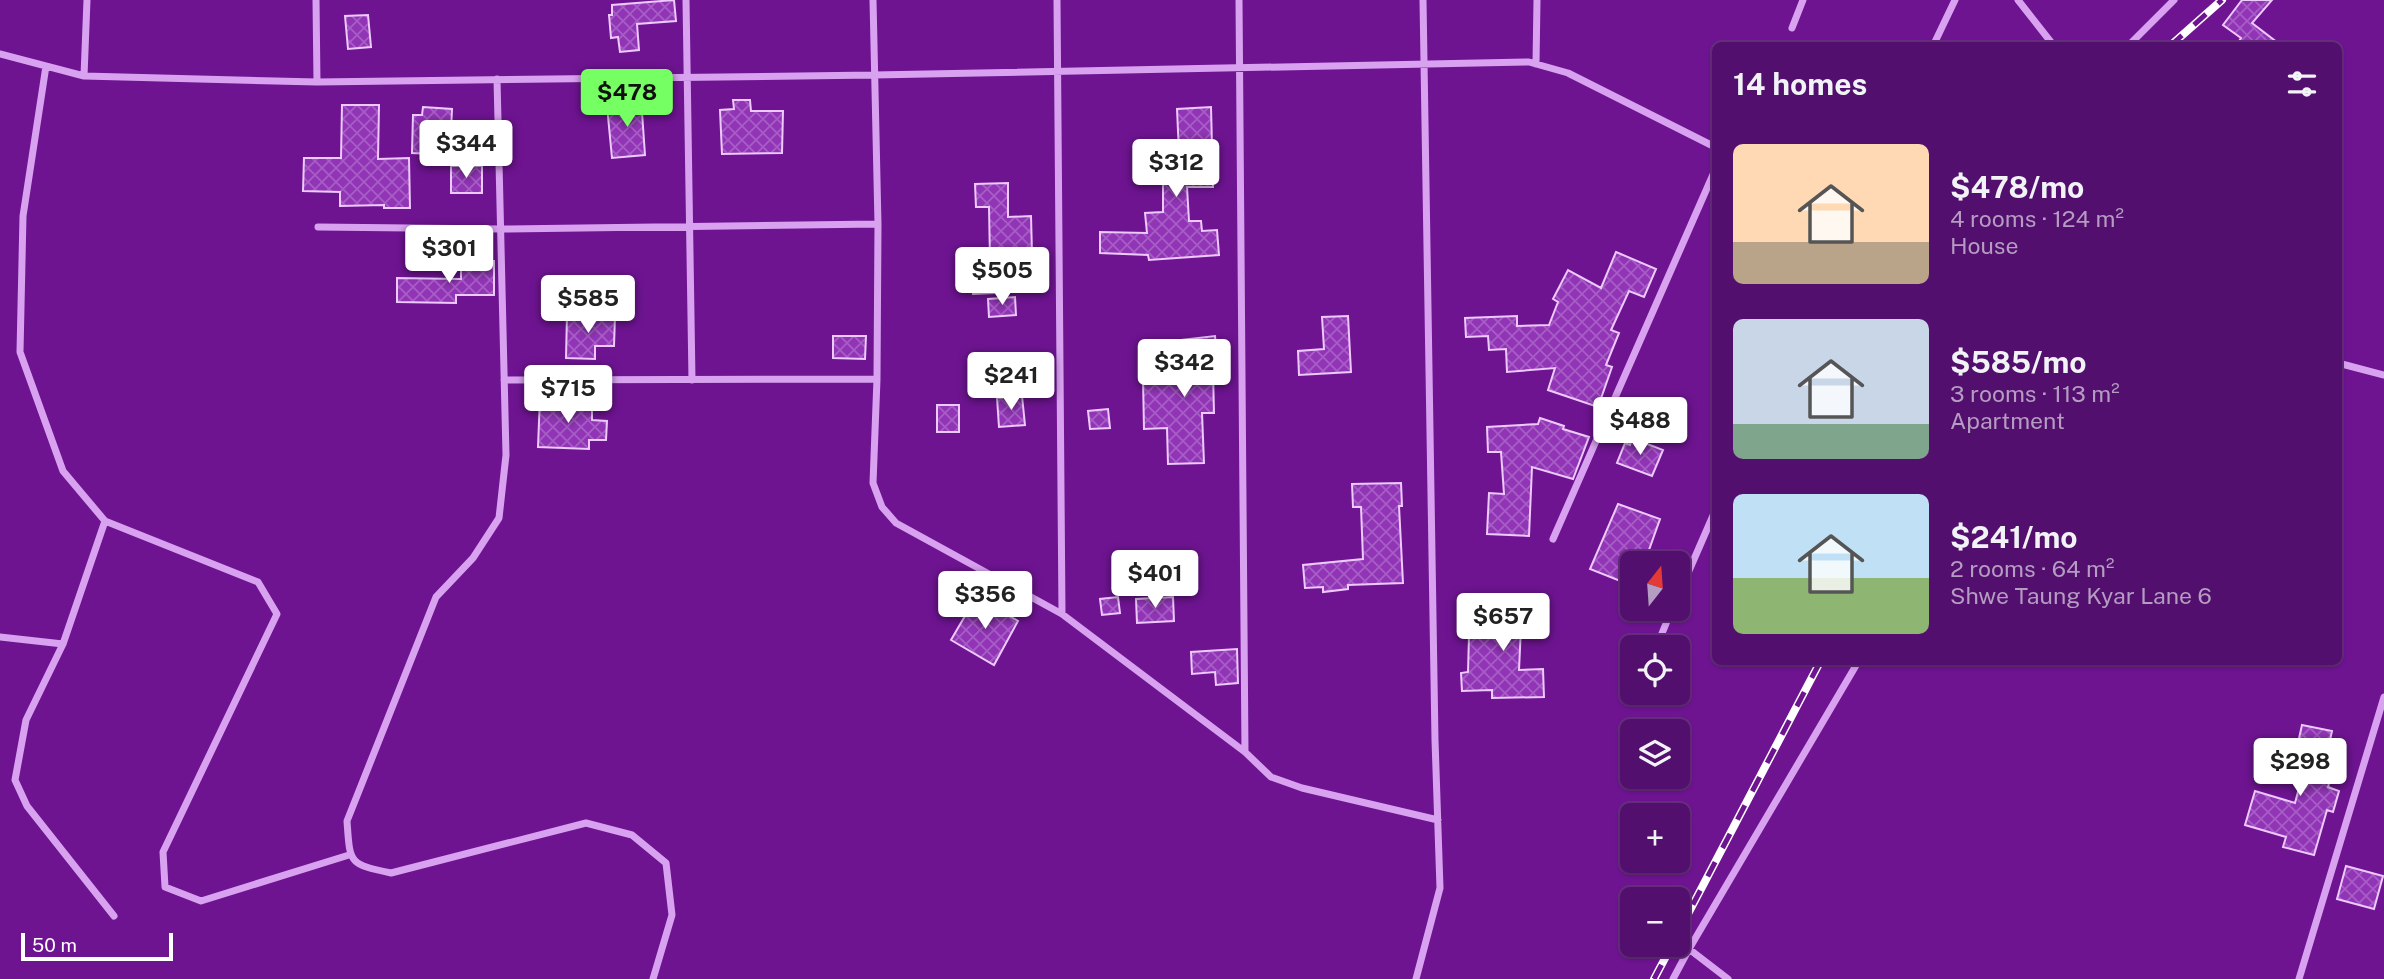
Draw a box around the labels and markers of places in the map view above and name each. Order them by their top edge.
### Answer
pin: $478 [586,69,668,129]
pin: $344 [425,120,507,180]
pin: $312 [1135,140,1217,199]
pin: $301 [408,226,490,285]
pin: $505 [961,247,1043,307]
pin: $585 [547,276,629,335]
pin: $342 [1143,340,1225,399]
pin: $241 [970,352,1052,412]
pin: $715 [527,366,609,425]
pin: $488 [1599,398,1681,457]
pin: $401 [1114,550,1196,610]
pin: $356 [944,572,1026,631]
pin: $657 [1462,594,1544,653]
pin: $298 [2259,738,2341,798]

